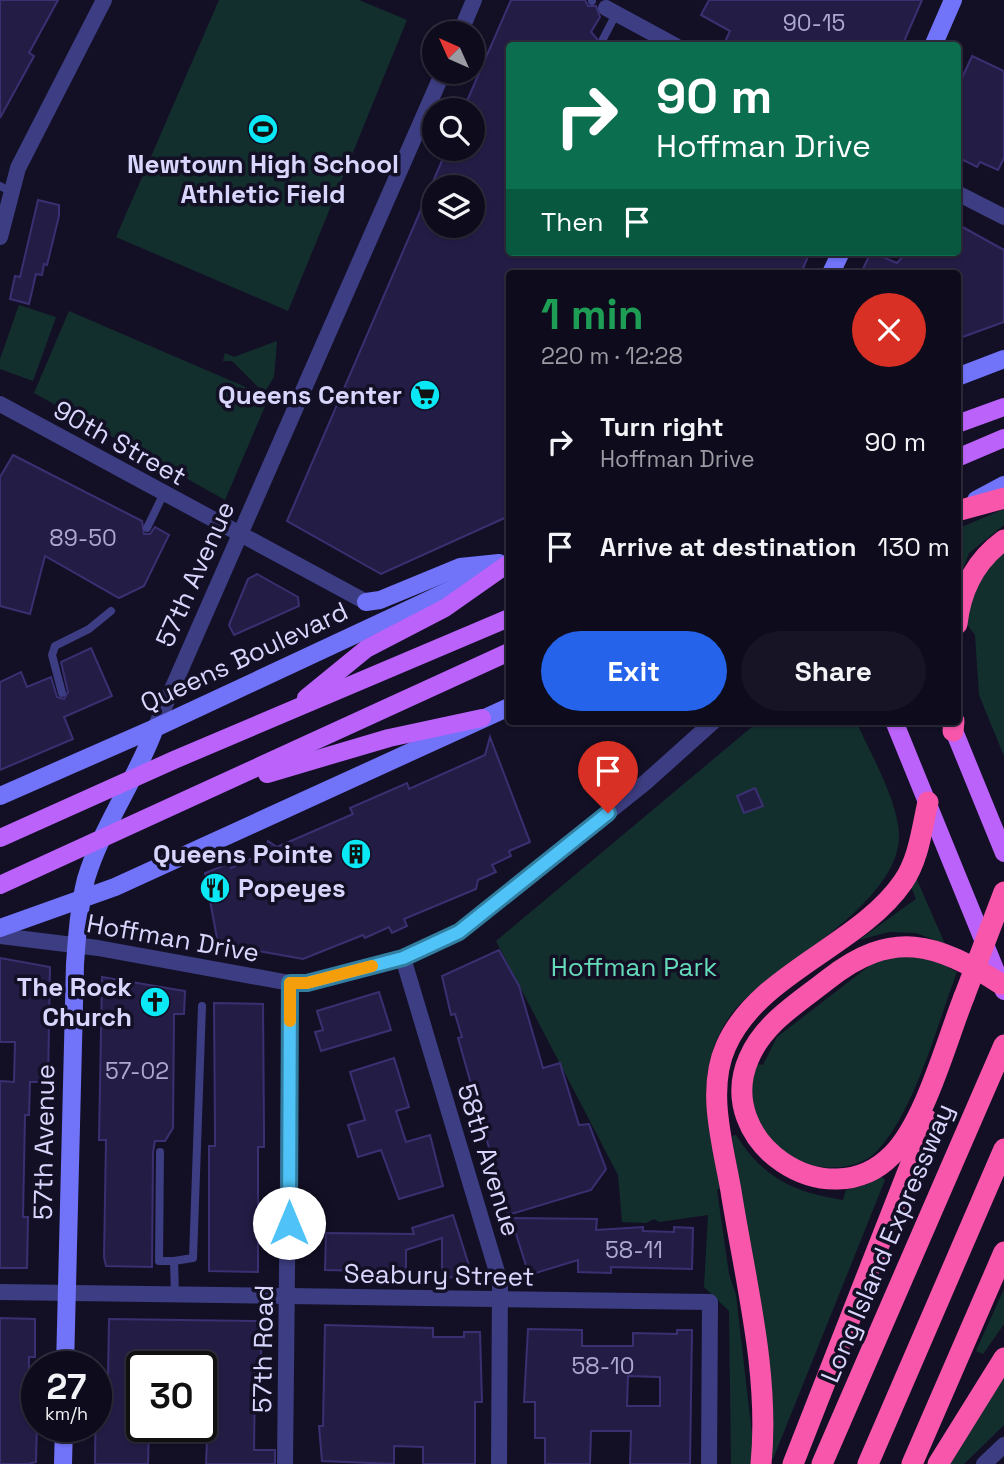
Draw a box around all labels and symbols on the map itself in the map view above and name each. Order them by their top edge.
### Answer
house number: 90-15 [783,8,845,38]
north arrow [422,21,485,84]
sports icon: Newtown High School Athletic Field [246,112,280,146]
place label: Newtown High School Athletic Field [127,147,399,211]
place label: Queens Center [218,378,402,412]
supermarket icon: Queens Center [408,378,442,412]
street label: 90th Street [48,393,192,493]
street label: 57th Avenue [148,496,242,652]
house number: 89-50 [49,523,117,553]
street label: Queens Boulevard [135,594,353,720]
pin [578,741,638,813]
place label: Queens Pointe [153,837,333,871]
building icon: Queens Pointe [339,837,373,871]
restaurant icon: Popeyes [198,871,232,905]
place label: Popeyes [238,871,346,905]
street label: Hoffman Drive [84,906,262,970]
park label: Hoffman Park [551,950,717,984]
place label: The Rock Church [17,970,132,1034]
church icon: The Rock Church [138,985,172,1019]
house number: 57-02 [105,1056,169,1086]
street label: 57th Avenue [26,1064,62,1220]
street label: 58th Avenue [450,1080,528,1240]
street label: Long Island Expressway [813,1098,961,1388]
position arrow [252,1186,326,1260]
house number: 58-11 [605,1235,663,1265]
street label: Seabury Street [343,1256,535,1294]
street label: 57th Road [245,1285,281,1413]
speed limit sign: 30 [126,1351,217,1442]
house number: 58-10 [572,1351,634,1381]

